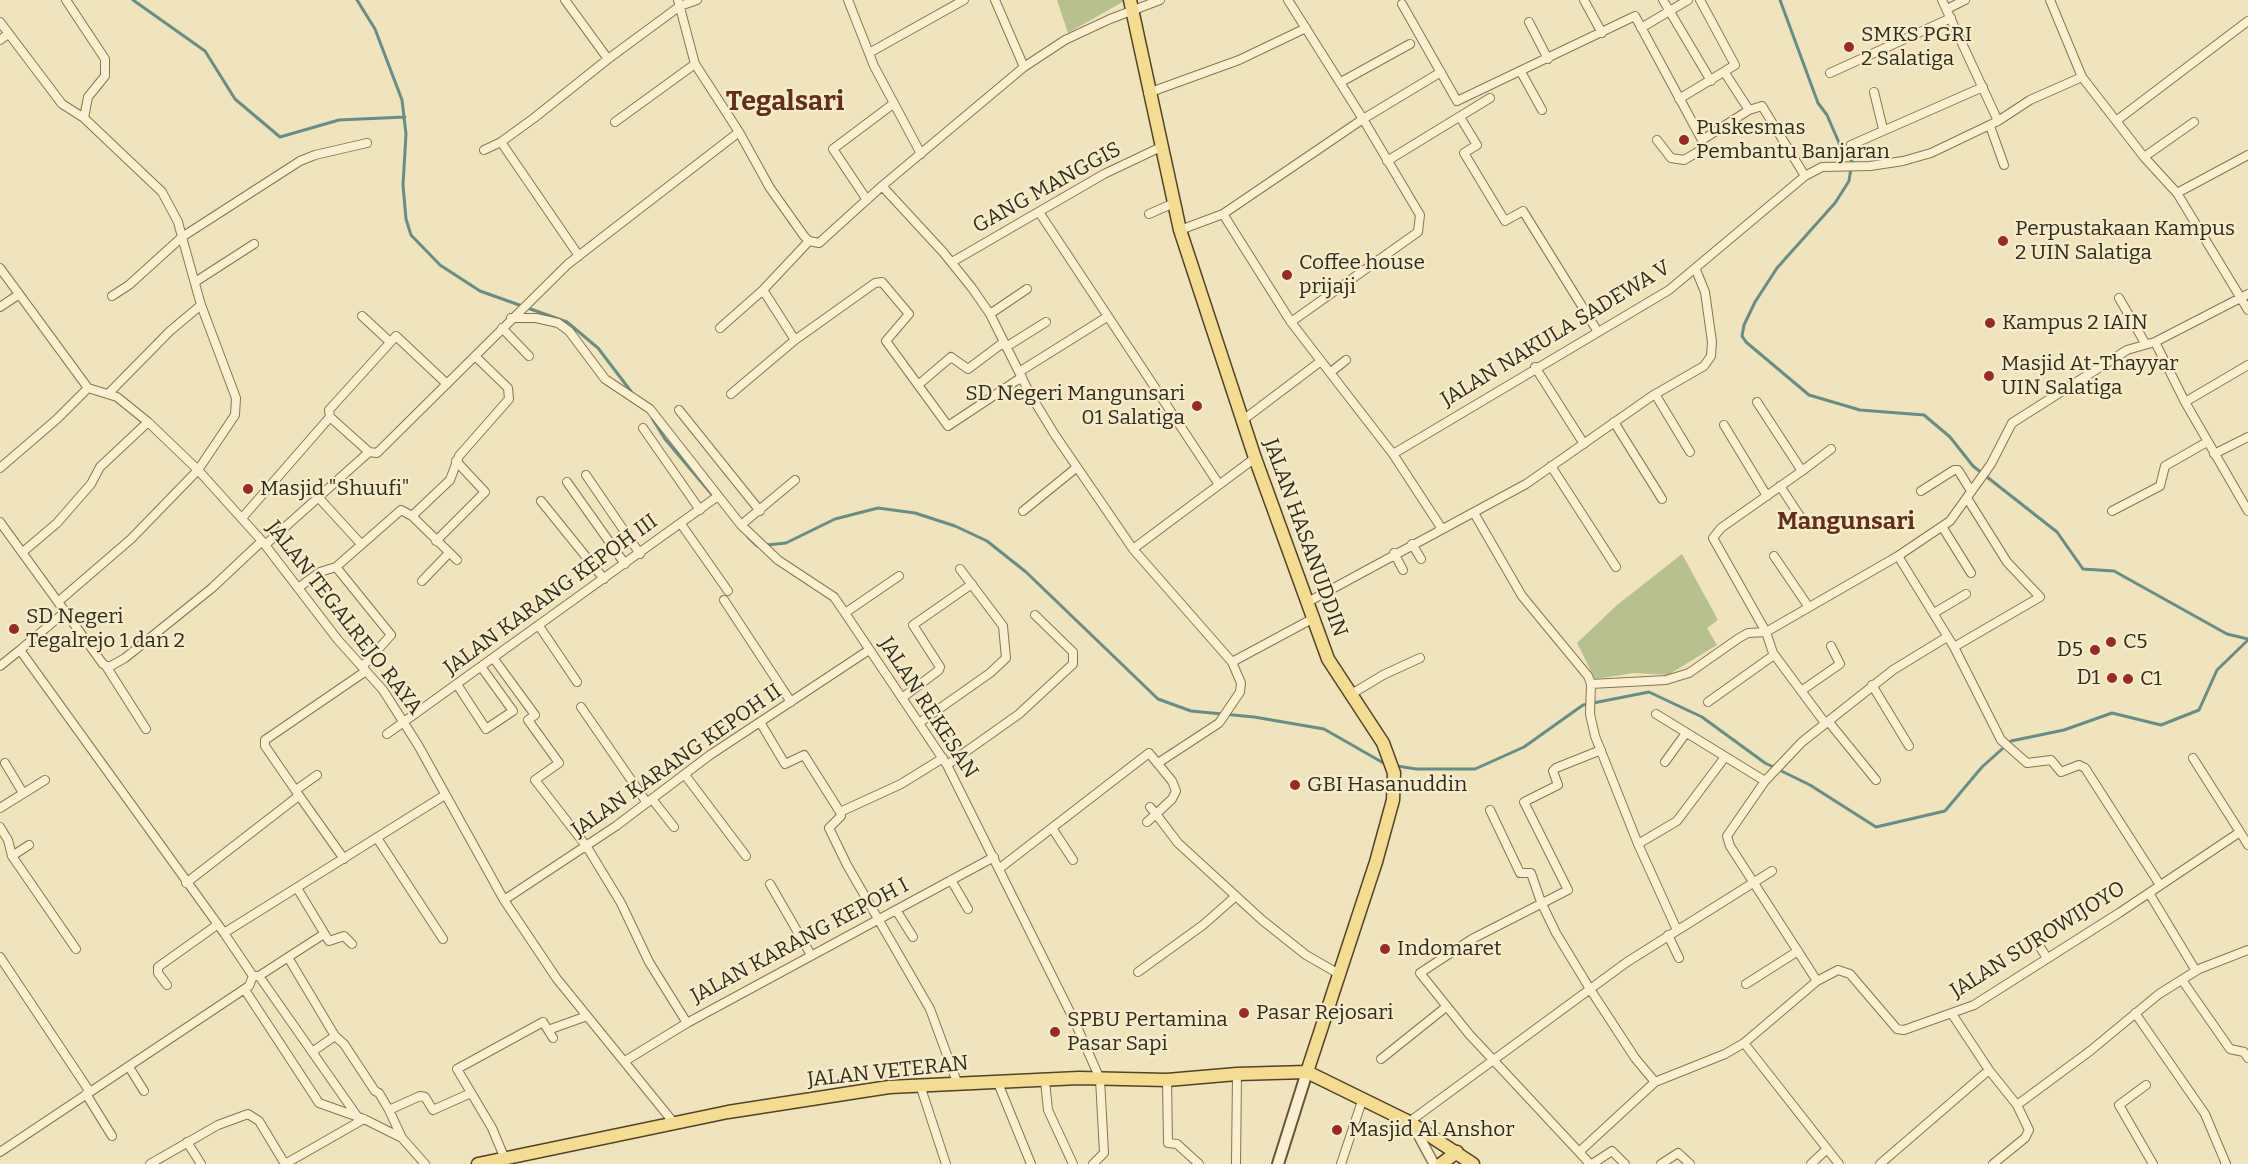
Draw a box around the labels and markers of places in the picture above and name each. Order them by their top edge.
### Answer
place label: SMKS PGRI 2 Salatiga [1861,22,1972,72]
marker: SMKS PGRI 2 Salatiga [1842,40,1856,54]
place label: Puskesmas Pembantu Banjaran [1696,115,1890,165]
marker: Puskesmas Pembantu Banjaran [1677,133,1691,147]
place label: Perpustakaan Kampus 2 UIN Salatiga [2015,216,2235,266]
marker: Perpustakaan Kampus 2 UIN Salatiga [1996,234,2010,248]
place label: Coffee house prijaji [1299,250,1425,300]
marker: Coffee house prijaji [1280,268,1294,282]
place label: Kampus 2 IAIN [2002,310,2148,336]
marker: Kampus 2 IAIN [1983,316,1997,330]
place label: Masjid At-Thayyar UIN Salatiga [2001,351,2179,401]
marker: Masjid At-Thayyar UIN Salatiga [1982,369,1996,383]
place label: SD Negeri Mangunsari 01 Salatiga [965,381,1185,431]
marker: SD Negeri Mangunsari 01 Salatiga [1190,399,1204,413]
place label: Masjid "Shuufi" [260,476,410,502]
marker: Masjid "Shuufi" [241,482,255,496]
place label: SD Negeri Tegalrejo 1 dan 2 [26,604,185,654]
marker: SD Negeri Tegalrejo 1 dan 2 [7,622,21,636]
place label: C5 [2123,629,2147,655]
marker: C5 [2104,635,2118,649]
place label: D5 [2057,637,2083,663]
marker: D5 [2088,643,2102,657]
place label: D1 [2076,665,2100,691]
place label: C1 [2140,666,2162,692]
marker: D1 [2105,671,2119,685]
marker: C1 [2121,672,2135,686]
place label: GBI Hasanuddin [1307,772,1467,798]
marker: GBI Hasanuddin [1288,778,1302,792]
place label: Indomaret [1397,936,1502,962]
marker: Indomaret [1378,942,1392,956]
place label: Pasar Rejosari [1256,1000,1394,1026]
marker: Pasar Rejosari [1237,1006,1251,1020]
place label: SPBU Pertamina Pasar Sapi [1067,1007,1228,1057]
marker: SPBU Pertamina Pasar Sapi [1048,1025,1062,1039]
place label: Masjid Al Anshor [1349,1117,1515,1143]
marker: Masjid Al Anshor [1330,1123,1344,1137]

